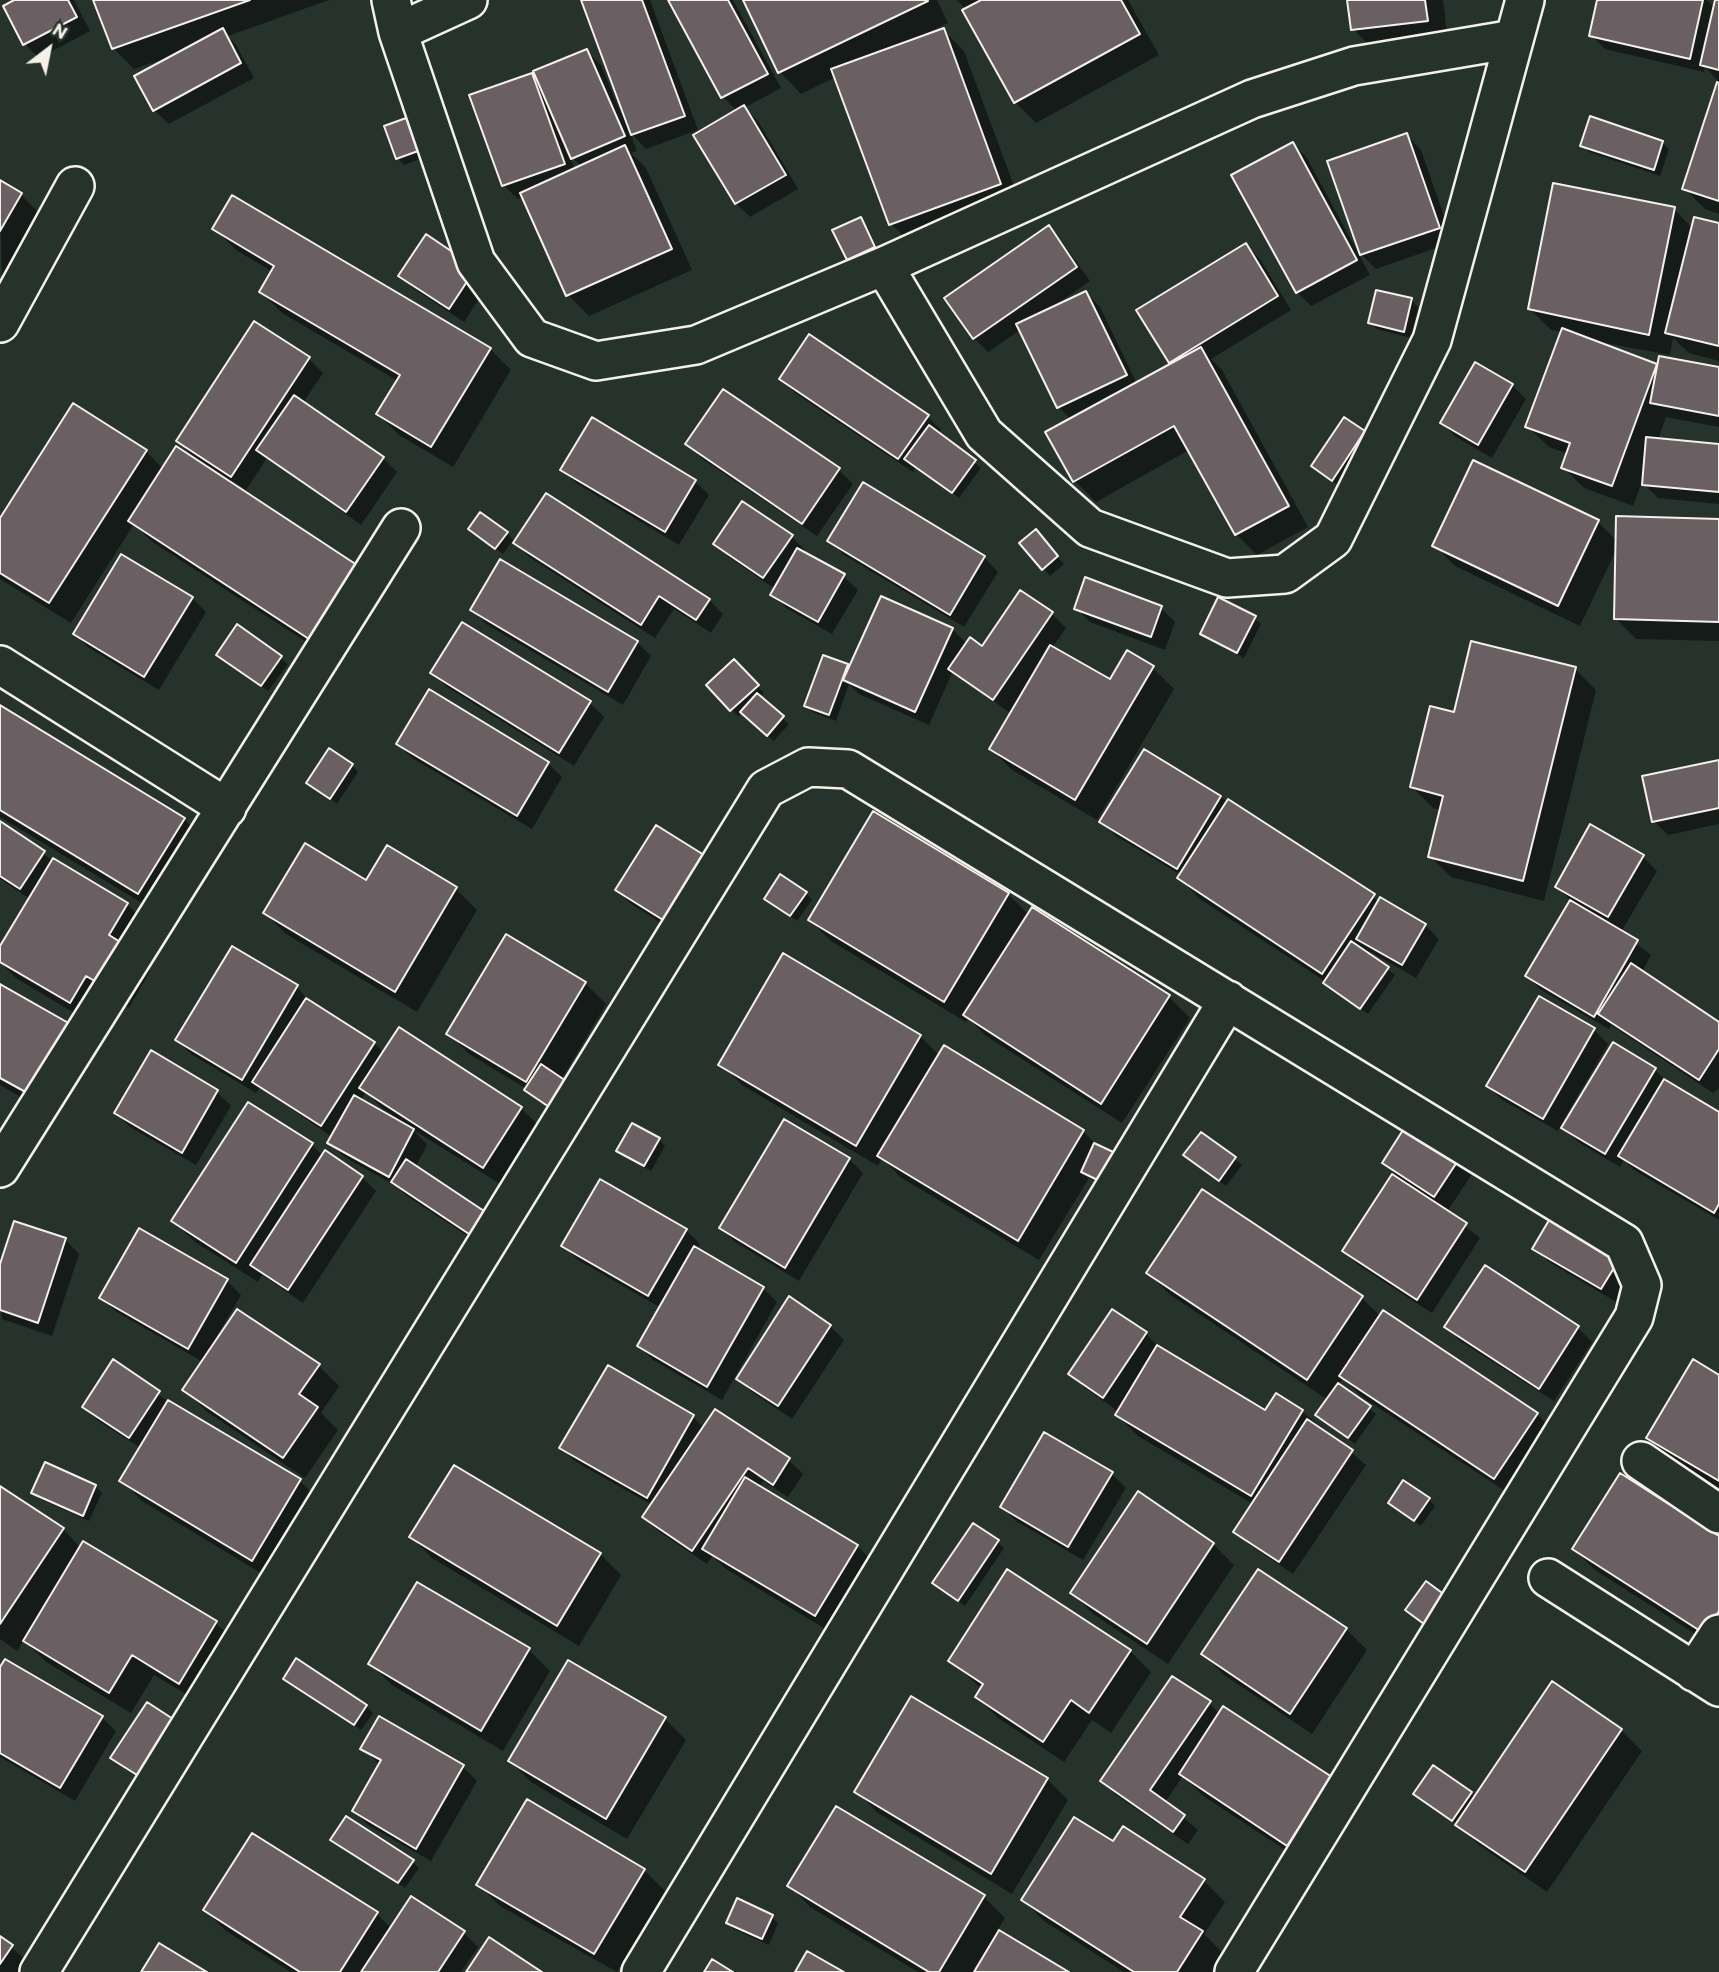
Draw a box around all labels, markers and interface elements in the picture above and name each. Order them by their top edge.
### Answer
north arrow [14,14,84,84]
text: N [49,18,72,44]

